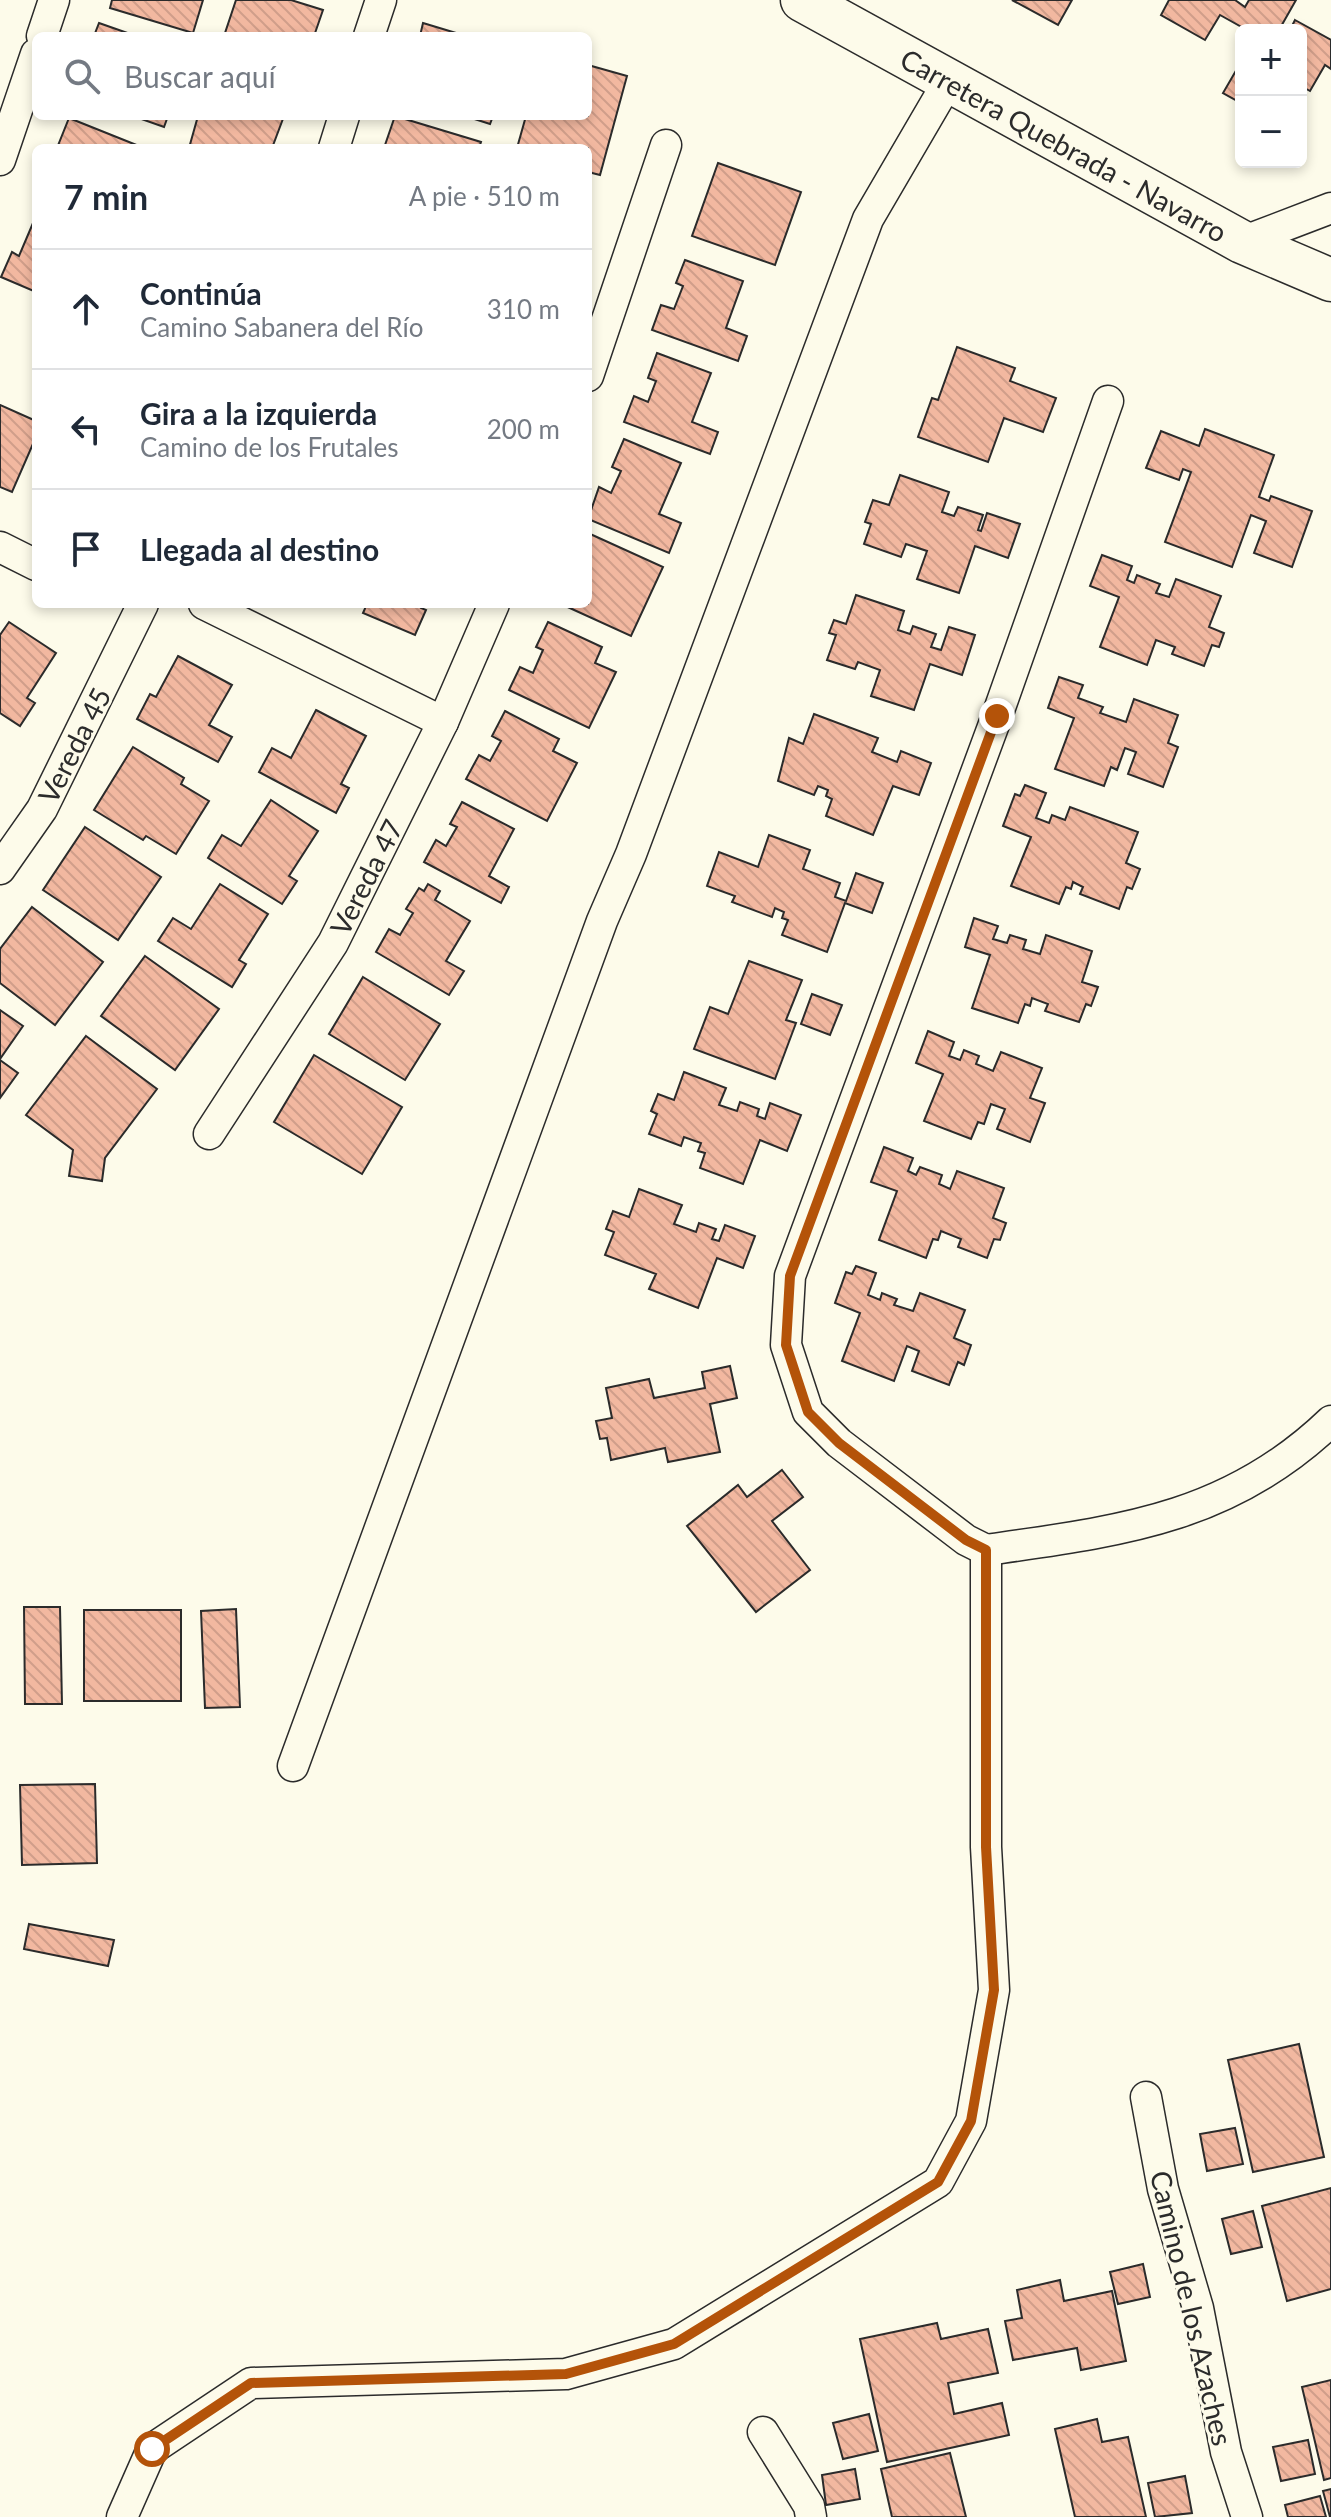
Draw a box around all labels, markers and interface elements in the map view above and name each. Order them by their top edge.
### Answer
map controls [1235,24,1307,168]
button: + [1235,24,1307,96]
search box [32,32,592,120]
street label: Carretera Quebrada - Navarro [895,41,1233,249]
icon: search [60,54,104,98]
text: Buscar aquí [124,58,276,94]
button: − [1235,96,1307,168]
text: 7 min [64,176,148,217]
text: A pie · 510 m [409,180,560,212]
text: Continúa [140,275,262,311]
icon: ahead [64,287,108,331]
text: 310 m [487,293,560,325]
text: Camino Sabanera del Río [140,311,423,343]
text: Gira a la izquierda [140,395,377,431]
icon: left [64,407,108,451]
text: 200 m [487,413,560,445]
text: Camino de los Frutales [140,431,398,463]
icon: arrive [64,527,108,571]
text: Llegada al destino [140,531,379,567]
street label: Vereda 45 [30,681,118,809]
route end [979,698,1015,734]
street label: Vereda 47 [322,813,410,941]
street label: Camino de los Azaches [1144,2167,1240,2449]
route start [134,2431,170,2467]

